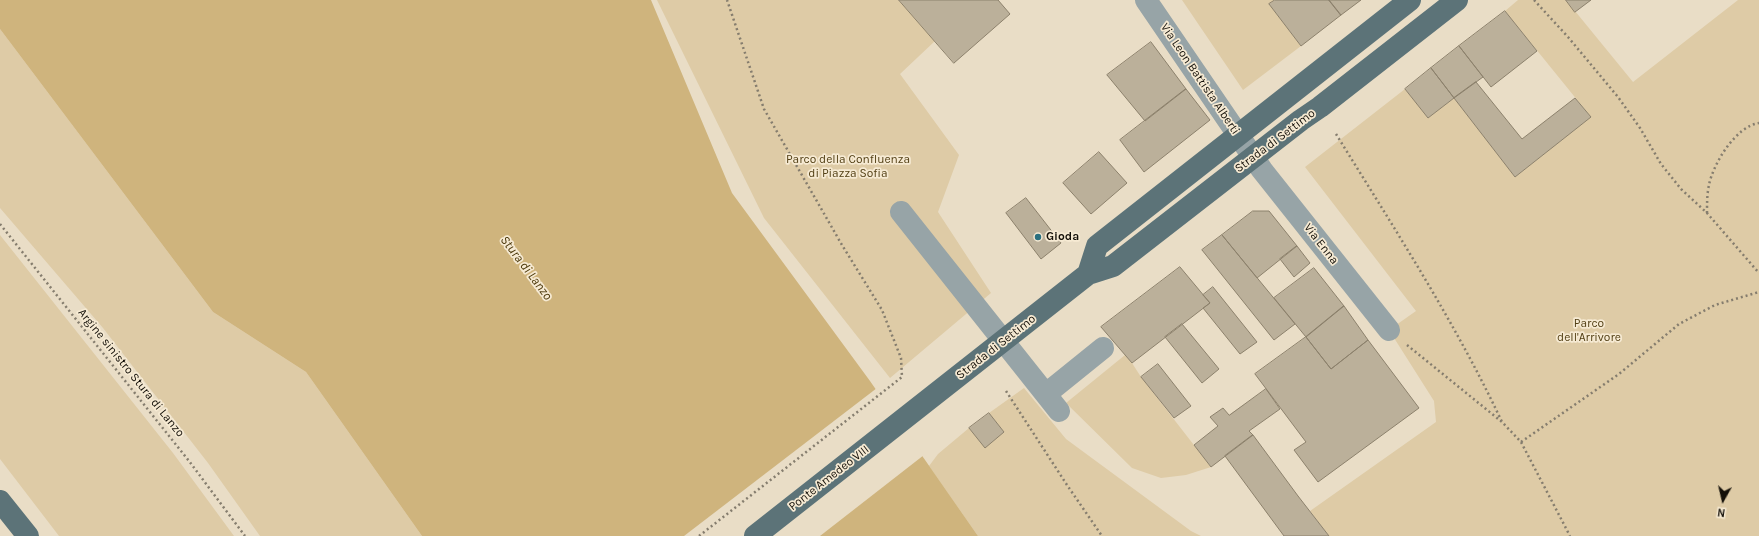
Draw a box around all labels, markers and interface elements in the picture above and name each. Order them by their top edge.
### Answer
street label: Via Leon Battista Alberti [1157,21,1243,137]
street label: Strada di Settimo [1232,106,1318,176]
park label: Parco della Confluenza di Piazza Sofia [786,153,910,181]
street label: Via Enna [1301,221,1341,267]
place label: Gioda [1046,230,1079,244]
marker: Gioda [1033,232,1043,242]
water label: Stura di Lanzo [497,233,555,303]
street label: Argine sinistro Stura di Lanzo [75,306,187,440]
street label: Strada di Settimo [954,312,1038,382]
park label: Parco dell'Arrivore [1557,317,1621,345]
street label: Ponte Amedeo VIII [786,442,872,514]
north arrow [1703,480,1743,520]
text: N [1716,505,1726,519]

